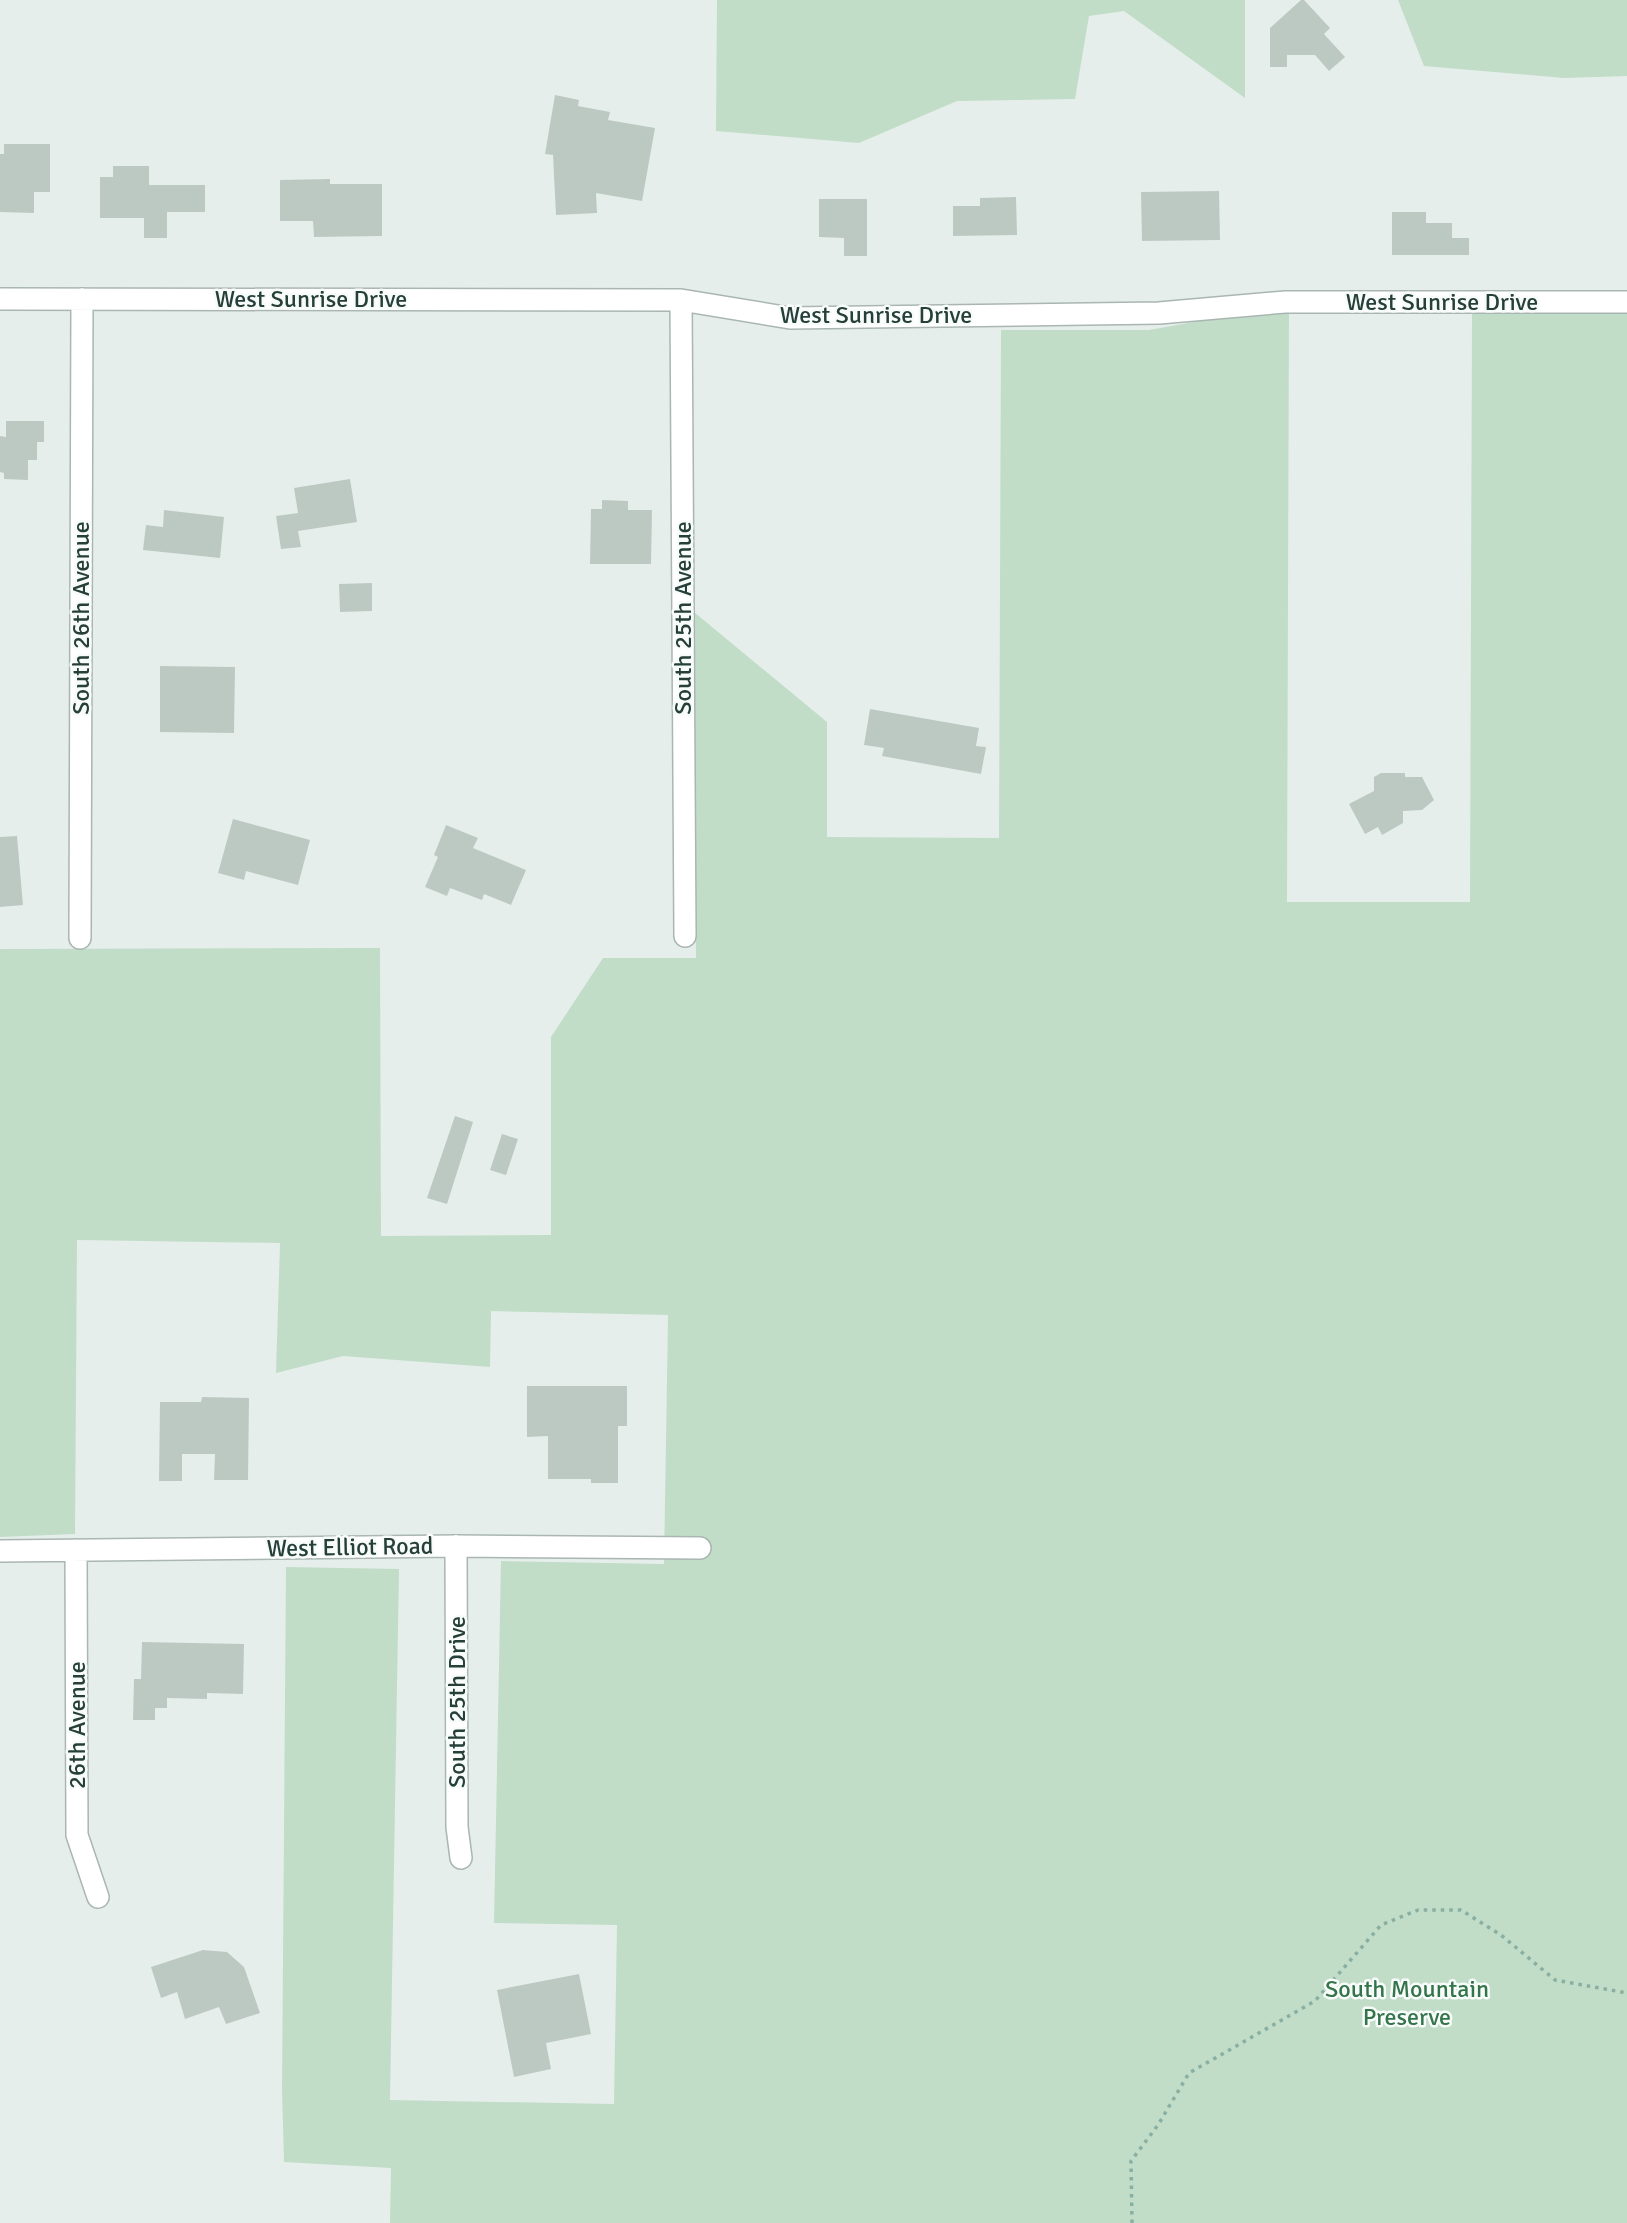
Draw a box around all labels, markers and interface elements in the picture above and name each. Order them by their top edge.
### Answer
street label: West Sunrise Drive [215,284,407,314]
street label: West Sunrise Drive [1346,287,1538,317]
street label: West Sunrise Drive [780,300,972,330]
street label: South 26th Avenue [66,521,96,715]
street label: South 25th Avenue [668,521,698,715]
street label: West Elliot Road [266,1531,434,1563]
street label: South 25th Drive [442,1616,472,1788]
street label: 26th Avenue [62,1661,92,1789]
park label: South Mountain Preserve [1325,1974,1489,2032]

